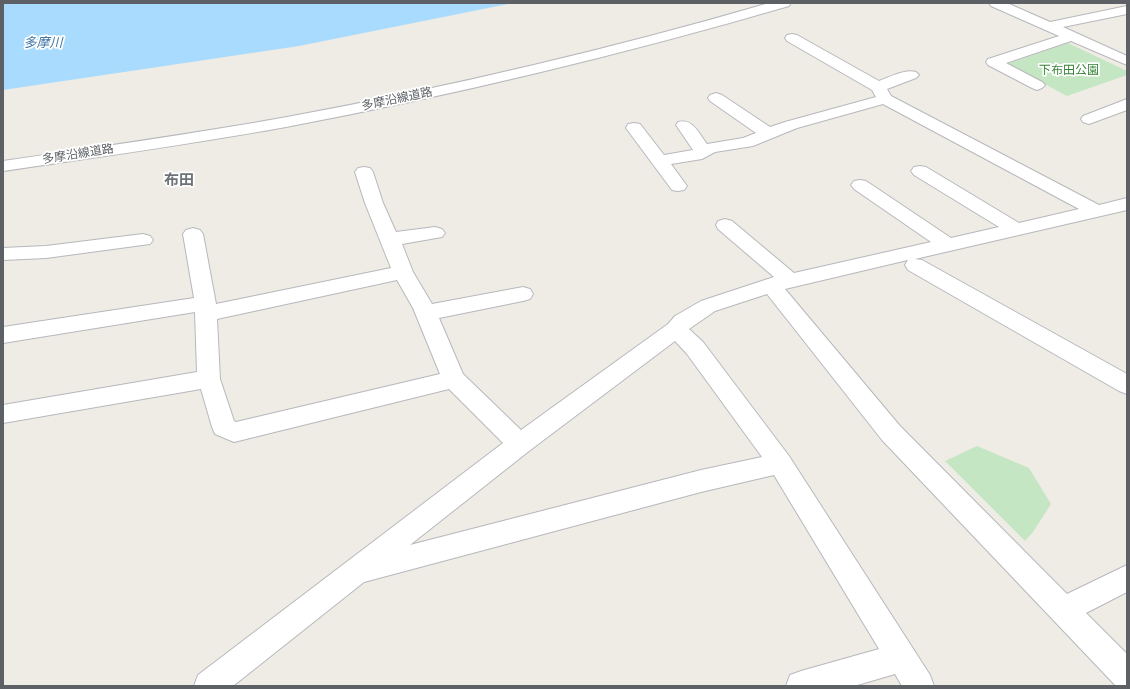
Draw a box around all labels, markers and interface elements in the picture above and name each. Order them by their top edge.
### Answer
water label: 多摩川 [24,35,62,51]
park label: 下布田公園 [1039,63,1099,77]
street label: 多摩沿線道路 [360,84,434,114]
street label: 多摩沿線道路 [41,141,115,167]
district label: 布田 [164,171,194,189]

